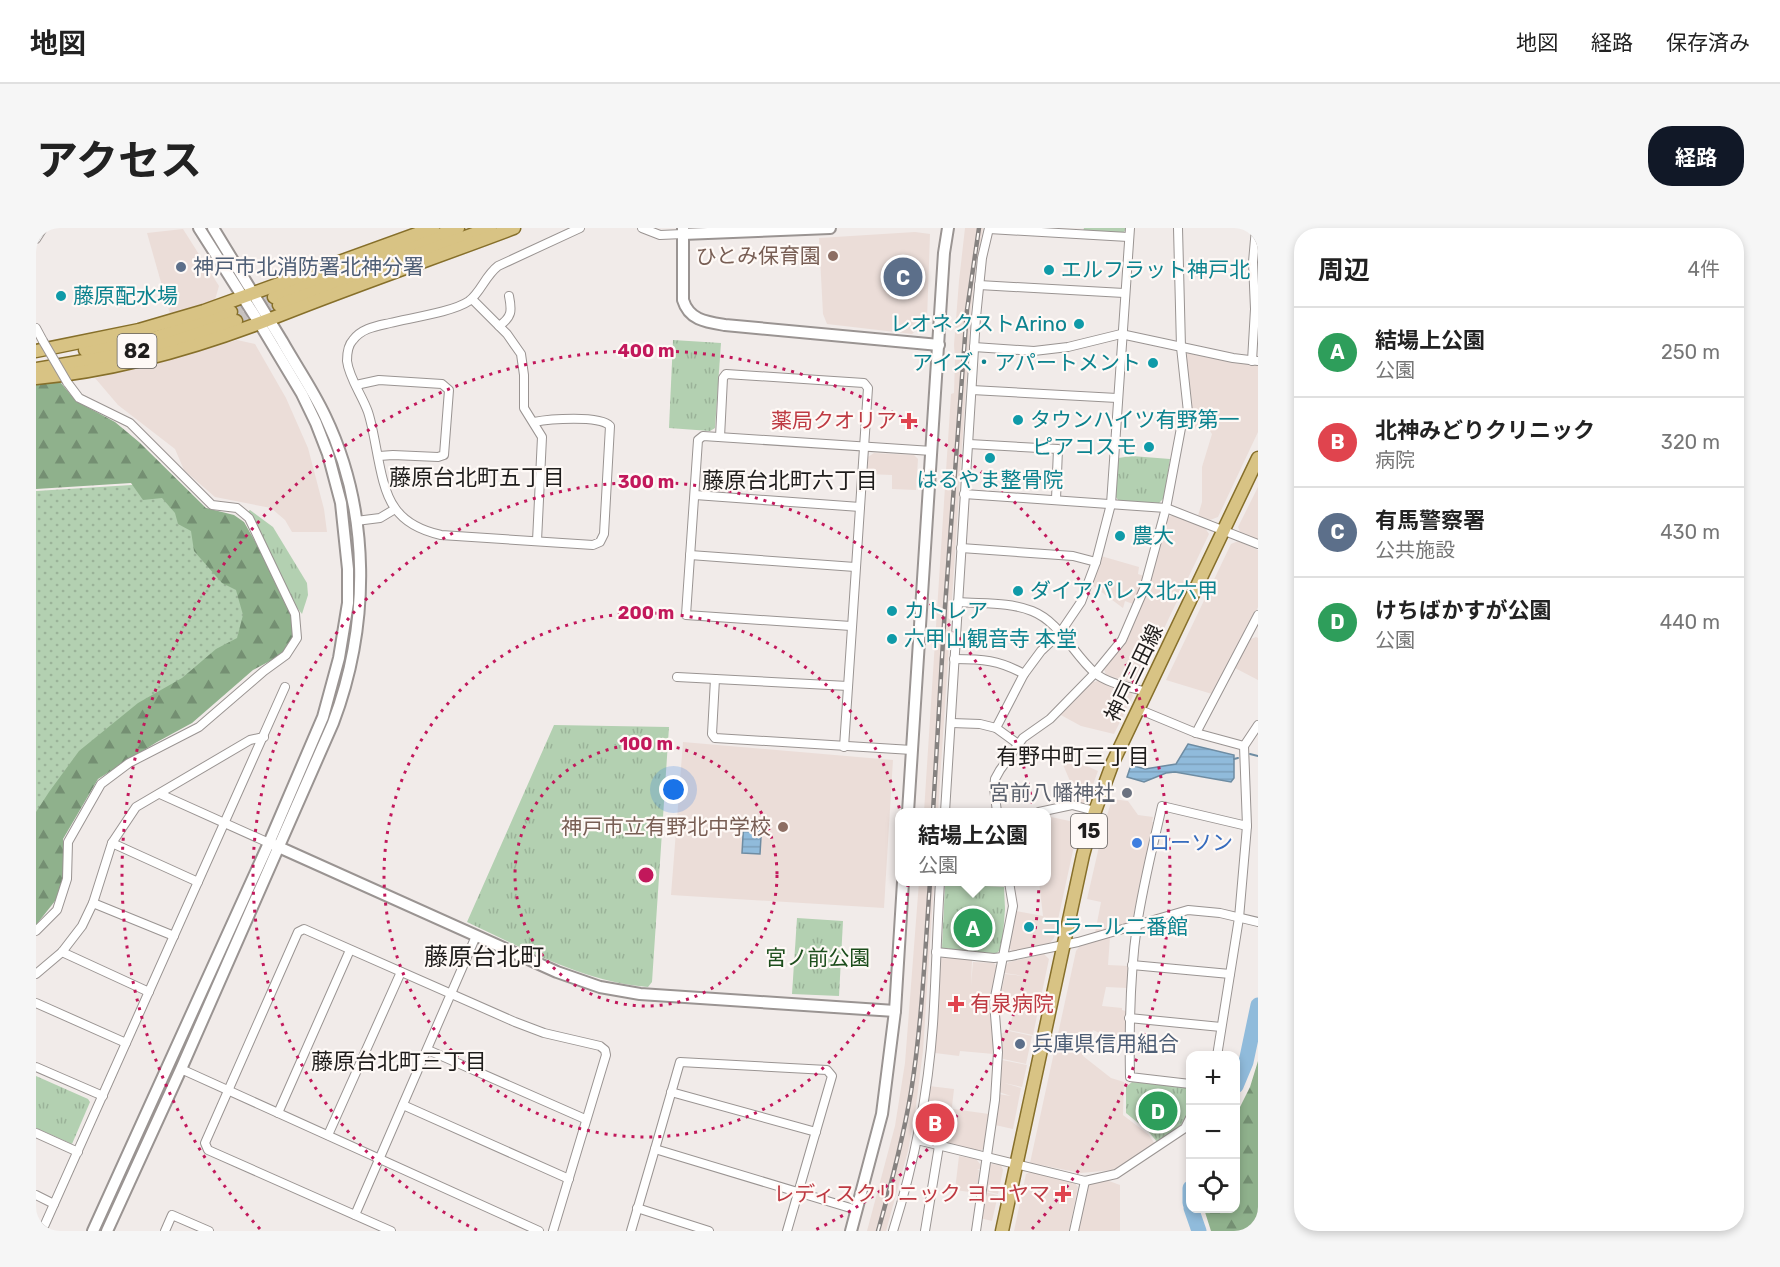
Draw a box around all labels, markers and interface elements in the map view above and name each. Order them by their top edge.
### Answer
text: 地図 [30,27,86,60]
text: 地図 [1516,30,1558,55]
text: 経路 [1591,30,1633,55]
text: 保存済み [1666,30,1750,55]
button: 経路 [1648,126,1744,186]
text: アクセス [36,136,202,186]
place label: ひとみ保育園 [696,243,821,268]
marker: ひとみ保育園 [826,249,840,263]
place label: 神戸市北消防署北神分署 [193,254,424,279]
pin: C [884,254,922,300]
text: 周辺 [1318,255,1370,286]
place label: エルフラット神戸北 [1061,257,1250,282]
text: 4件 [1688,257,1720,281]
marker: 神戸市北消防署北神分署 [174,260,188,274]
marker: エルフラット神戸北 [1042,263,1056,277]
place label: 藤原配水場 [73,283,178,308]
marker: 藤原配水場 [54,289,68,303]
place label: レオネクストArino [890,311,1067,336]
marker: レオネクストArino [1072,317,1086,331]
text: 結場上公園 [1375,327,1485,354]
road number: 82 [118,334,156,368]
text: 400 m [617,340,675,362]
text: A [1330,340,1345,364]
text: 250 m [1661,340,1720,364]
place label: アイズ・アパートメント [912,350,1141,375]
marker: アイズ・アパートメント [1146,356,1160,370]
text: 公園 [1375,358,1415,382]
place label: タウンハイツ有野第一 [1030,407,1240,432]
place label: 薬局クオリア [771,408,897,433]
marker: タウンハイツ有野第一 [1011,413,1025,427]
marker: 薬局クオリア [902,414,916,428]
text: 北神みどりクリニック [1375,417,1595,444]
text: B [1330,430,1345,454]
text: 320 m [1661,430,1720,454]
place label: ピアコスモ [1032,434,1137,459]
marker: ピアコスモ [1142,440,1156,454]
text: 病院 [1375,448,1415,472]
marker: はるやま整骨院 [983,451,997,465]
district label: 藤原台北町五丁目 [389,464,565,491]
district label: 藤原台北町六丁目 [702,467,878,494]
place label: はるやま整骨院 [917,467,1064,492]
text: 300 m [618,471,674,493]
text: 有馬警察署 [1375,507,1485,534]
text: C [1330,520,1345,544]
text: 430 m [1660,520,1720,544]
place label: 農大 [1132,523,1174,548]
marker: 農大 [1113,529,1127,543]
text: 公共施設 [1375,538,1455,562]
place label: ダイアパレス北六甲 [1030,578,1219,603]
marker: ダイアパレス北六甲 [1011,584,1025,598]
text: けちばかすが公園 [1375,597,1551,624]
place label: カトレア [904,598,988,623]
text: 200 m [618,602,674,624]
marker: カトレア [885,604,899,618]
text: D [1330,610,1345,634]
text: 440 m [1660,610,1720,634]
street label: 神戸三田線 [1099,620,1168,725]
place label: 六甲山観音寺 本堂 [904,626,1077,651]
text: 公園 [1375,628,1415,652]
marker: 六甲山観音寺 本堂 [885,632,899,646]
text: 100 m [619,733,673,755]
district label: 有野中町三丁目 [996,743,1150,770]
your location [659,775,688,804]
place label: 宮前八幡神社 [989,780,1115,805]
marker: 宮前八幡神社 [1120,786,1134,800]
popup [895,808,1051,886]
place label: 神戸市立有野北中学校 [561,814,771,839]
road number: 15 [1071,814,1107,848]
marker: 神戸市立有野北中学校 [776,820,790,834]
text: 結場上公園 [918,822,1028,849]
place label: ローソン [1149,830,1233,855]
marker: ローソン [1130,836,1144,850]
text: 公園 [918,853,958,877]
centre of rings [636,865,656,885]
pin: A [954,906,992,950]
place label: コラール二番館 [1041,914,1188,939]
marker: コラール二番館 [1022,920,1036,934]
district label: 藤原台北町 [424,943,544,971]
park label: 宮ノ前公園 [766,945,871,970]
place label: 有泉病院 [970,991,1054,1016]
marker: 有泉病院 [947,995,965,1013]
place label: 兵庫県信用組合 [1032,1031,1179,1056]
marker: 兵庫県信用組合 [1013,1037,1027,1051]
district label: 藤原台北町三丁目 [311,1048,487,1075]
map controls [1186,1051,1240,1213]
button: + [1186,1051,1240,1105]
pin: D [1138,1088,1178,1134]
pin: B [916,1100,954,1146]
button: − [1186,1105,1240,1159]
button: locate [1186,1159,1240,1213]
place label: レディスクリニック ヨコヤマ [773,1181,1050,1206]
marker: レディスクリニック ヨコヤマ [1054,1185,1072,1203]

